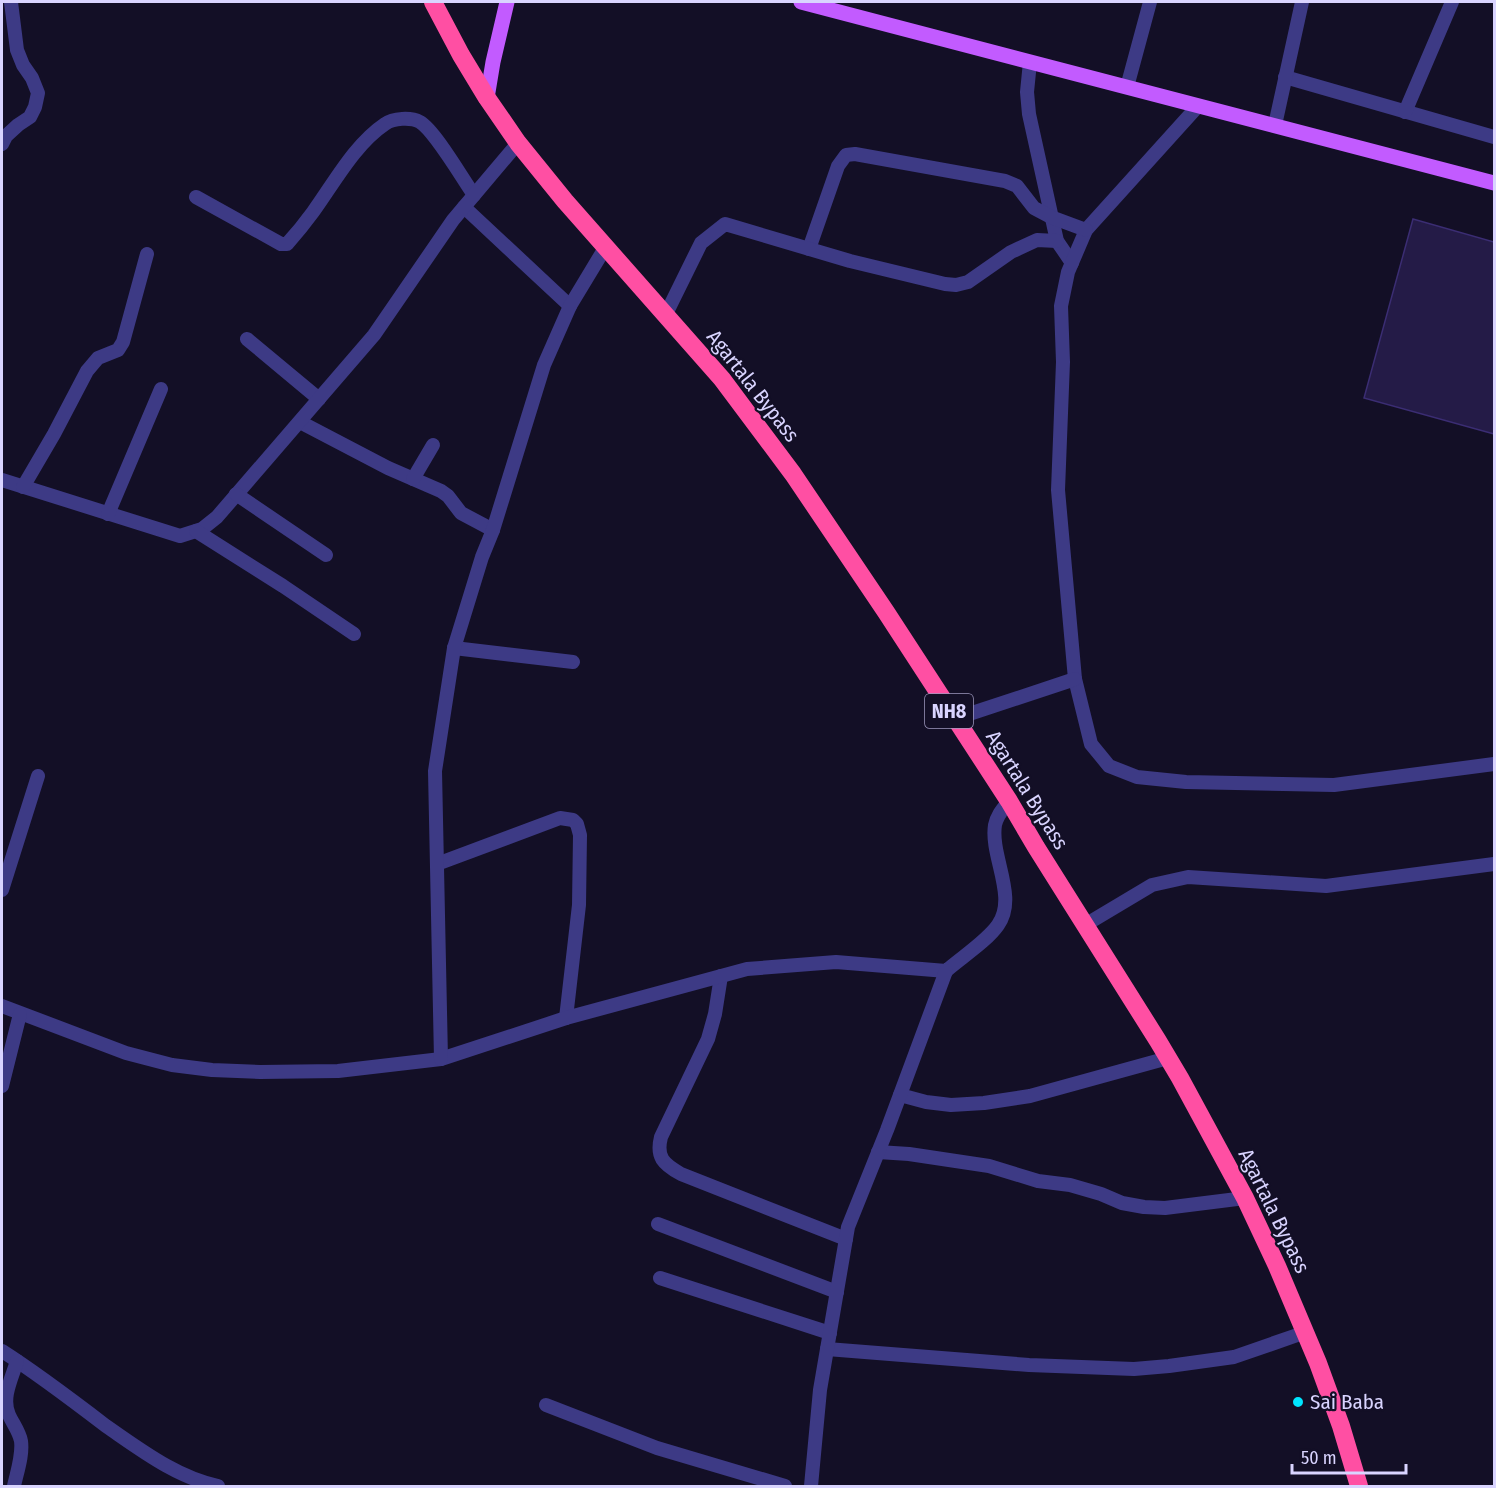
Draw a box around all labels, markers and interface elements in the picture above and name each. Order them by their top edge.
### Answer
street label: Agartala Bypass [701,325,805,447]
road number: NH8 [925,694,973,728]
street label: Agartala Bypass [980,726,1074,854]
street label: Agartala Bypass [1233,1144,1315,1278]
place label: Sai Baba [1310,1389,1384,1415]
marker: Sai Baba [1291,1395,1305,1409]
scale bar [1292,1437,1406,1475]
text: 50 m [1301,1447,1337,1469]

